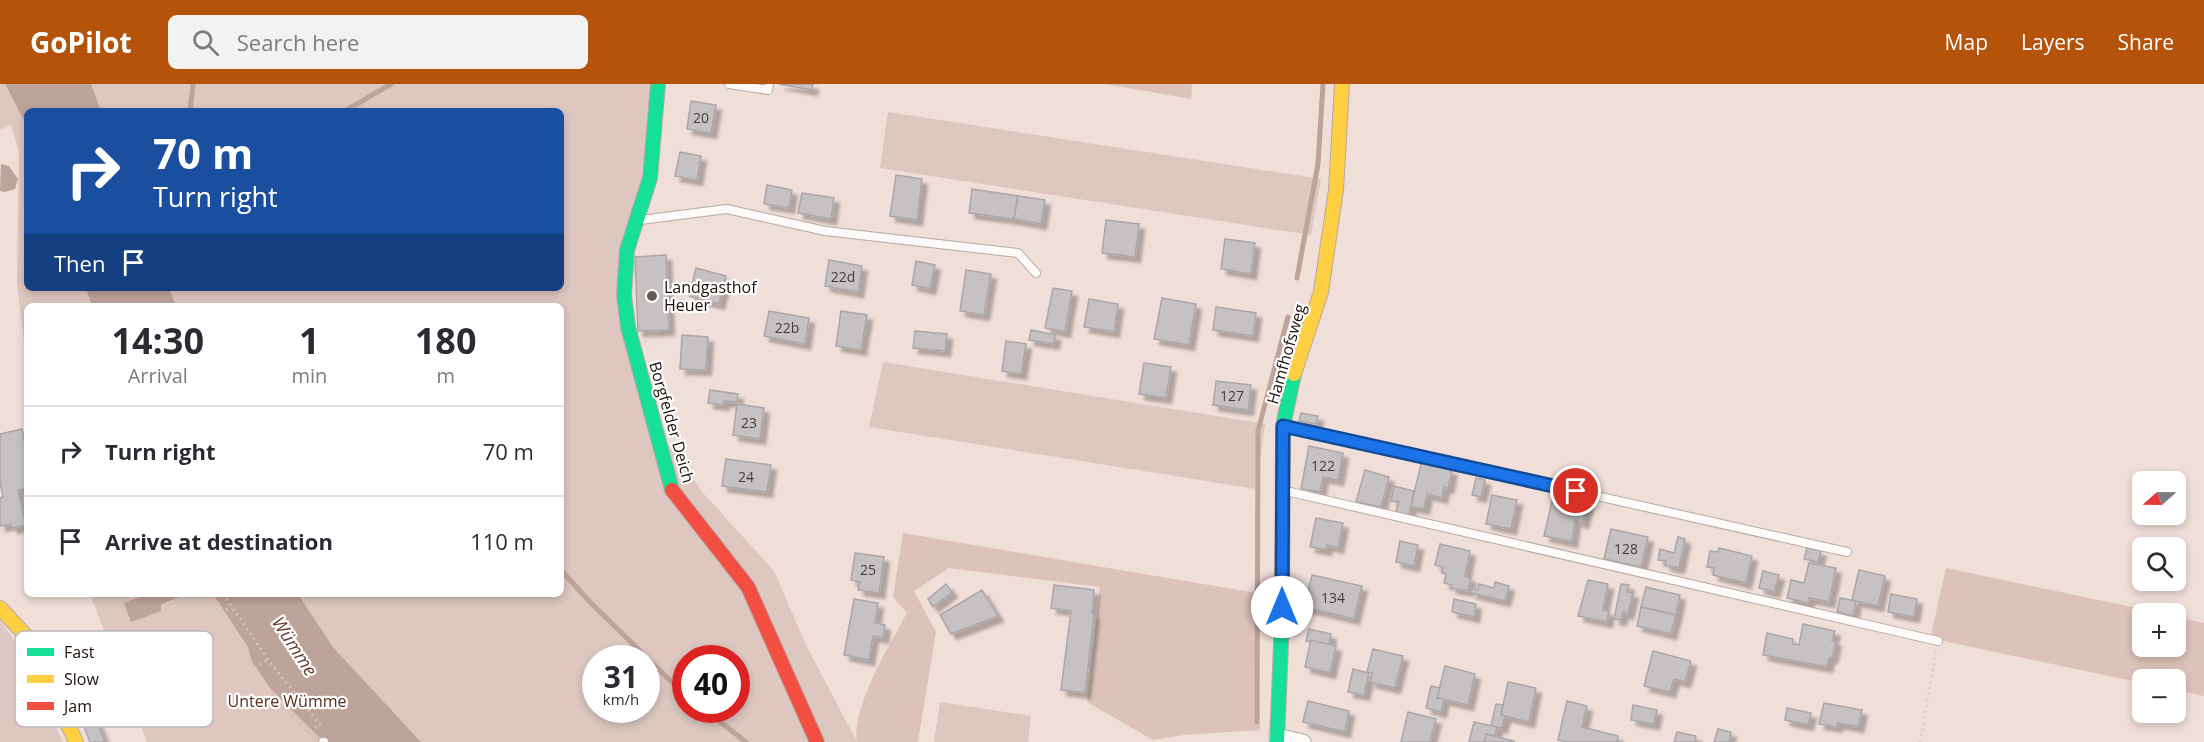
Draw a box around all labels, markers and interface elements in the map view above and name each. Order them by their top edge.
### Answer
search box [168,15,588,69]
text: GoPilot [30,23,132,61]
icon: search [189,26,222,59]
text: Search here [237,27,359,57]
text: Map [1945,28,1988,56]
text: Layers [2021,28,2085,56]
text: Share [2118,28,2174,56]
house number: 20 [693,108,709,127]
text: 70 m [153,124,253,181]
icon: right [54,132,132,210]
text: Turn right [153,178,278,215]
icon: arrive [117,246,150,279]
text: Then [54,248,105,278]
house number: 22d [831,267,855,286]
place label: Landgasthof Heuer [664,276,758,316]
marker: Landgasthof Heuer [645,289,659,303]
street label: Hamfhofsweg [1261,301,1311,407]
text: 14:30 [111,316,204,365]
text: 1 [299,316,320,365]
text: 180 [415,316,477,365]
house number: 22b [775,318,799,337]
street label: Borgfelder Deich [644,359,700,485]
text: Arrival [128,362,188,389]
text: min [291,362,327,389]
text: m [436,362,455,389]
house number: 127 [1220,386,1244,405]
house number: 23 [741,413,757,432]
icon: right [54,435,87,468]
text: Turn right [105,436,216,466]
text: 70 m [483,436,534,466]
house number: 122 [1311,456,1335,475]
pin [1550,465,1601,516]
house number: 24 [738,467,754,486]
north arrow [2132,471,2186,525]
map controls [2132,471,2186,723]
icon: arrive [1559,474,1592,507]
icon: arrive [54,525,87,558]
text: Arrive at destination [105,526,333,556]
text: 110 m [470,526,534,556]
button: search [2132,537,2186,591]
house number: 128 [1614,539,1638,558]
house number: 25 [860,560,876,579]
position arrow [1250,575,1314,639]
house number: 134 [1321,588,1345,607]
button: + [2132,603,2186,657]
water label: Wümme [267,612,323,680]
legend [15,631,213,727]
text: Fast [64,641,95,663]
speed limit sign: 40 [672,645,750,723]
text: 31 [604,656,638,697]
text: Slow [64,668,99,690]
button: − [2132,669,2186,723]
text: km/h [603,689,639,709]
park label: Untere Wümme [227,690,347,712]
text: Jam [62,695,92,717]

